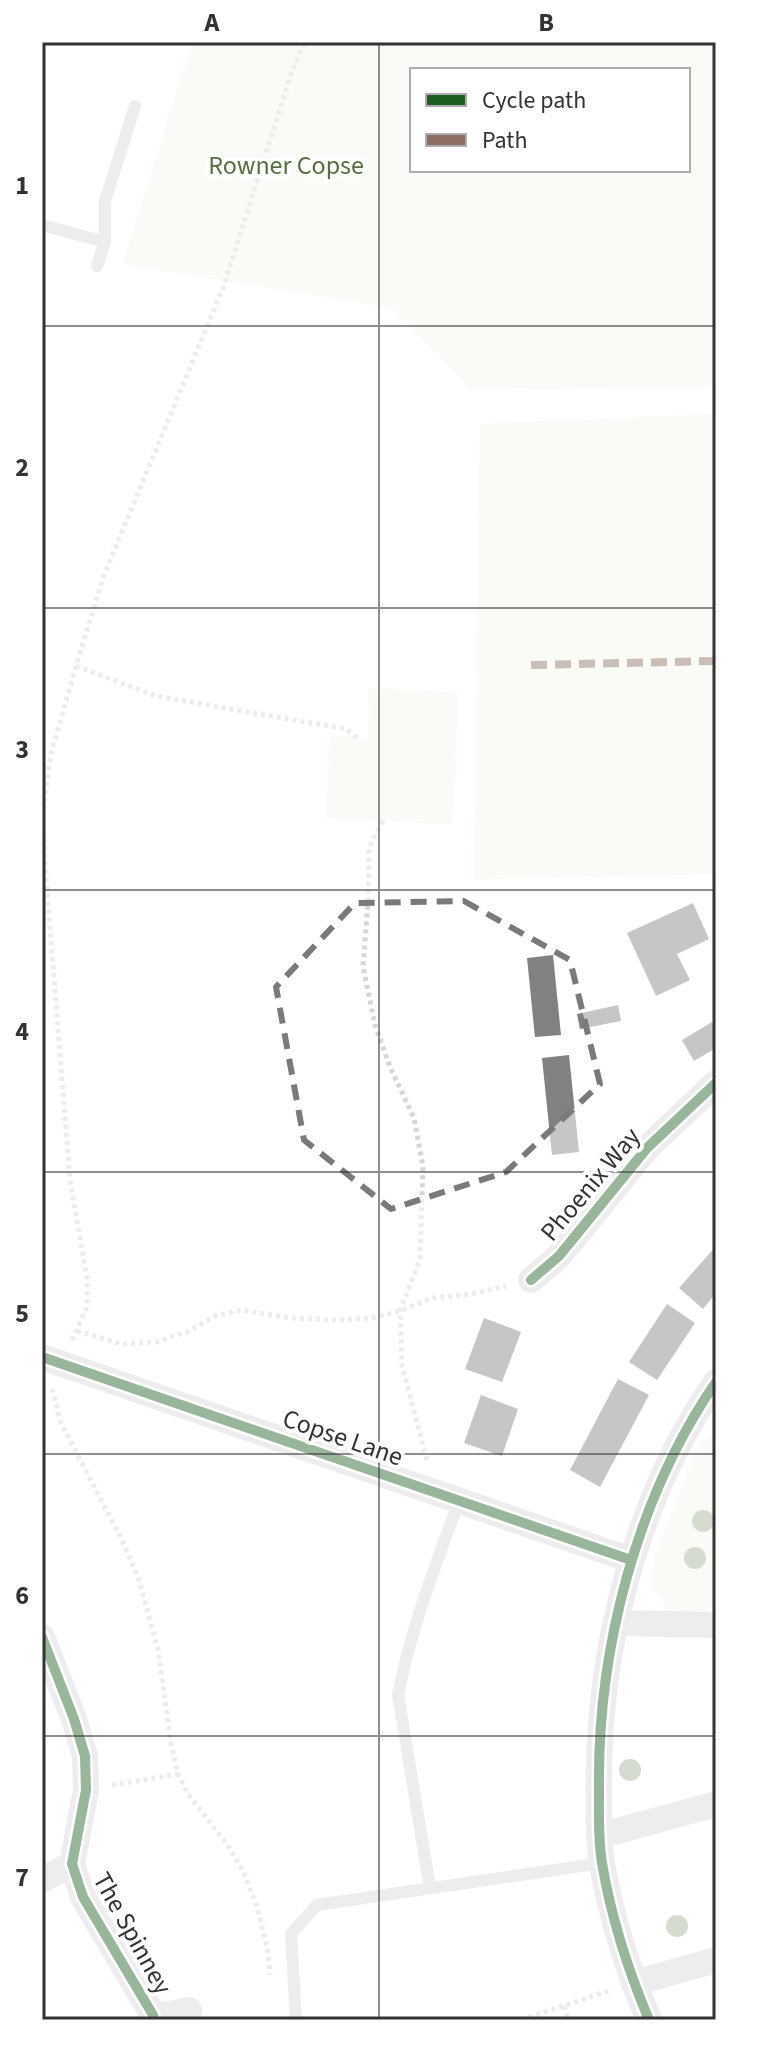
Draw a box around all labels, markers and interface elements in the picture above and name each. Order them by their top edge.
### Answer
text: A [204,4,221,41]
text: B [538,4,554,41]
legend [410,68,690,172]
text: Cycle path [482,83,586,118]
text: Path [482,123,528,158]
park label: Rowner Copse [208,147,364,184]
text: 1 [15,167,29,204]
text: 2 [15,449,29,486]
text: 3 [15,731,29,768]
text: 4 [15,1013,29,1050]
street label: Phoenix Way [532,1119,649,1249]
text: 5 [15,1295,29,1332]
street label: Copse Lane [278,1400,408,1475]
text: 6 [15,1577,29,1614]
text: 7 [15,1859,29,1896]
street label: The Spinney [84,1865,181,2001]

